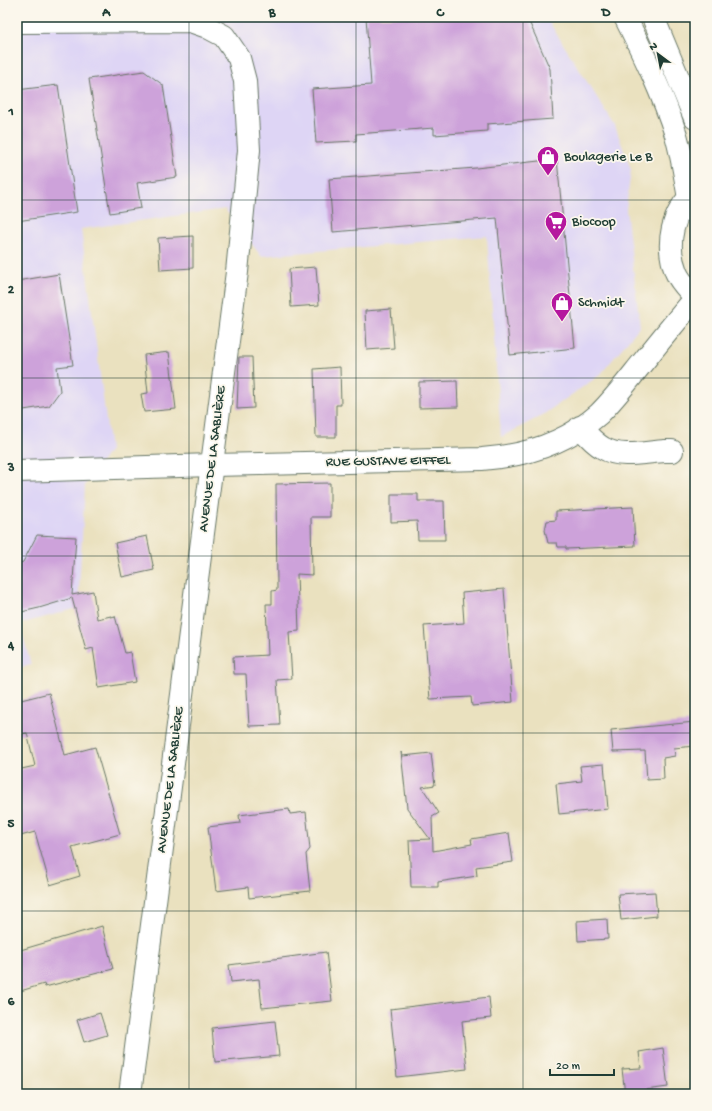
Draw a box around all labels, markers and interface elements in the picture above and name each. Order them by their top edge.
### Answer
text: A [101,6,111,21]
text: B [268,6,277,21]
text: C [435,6,445,21]
text: D [601,6,611,21]
north arrow [638,34,678,74]
text: N [648,40,660,54]
text: 1 [7,105,14,120]
shop icon: Boulagerie Le B [535,144,561,177]
place label: Boulagerie Le B [563,149,653,166]
supermarket icon: Biocoop [543,209,569,242]
place label: Biocoop [571,214,616,231]
text: 2 [8,283,15,298]
shop icon: Schmidt [549,290,575,323]
place label: Schmidt [578,295,625,312]
street label: AVENUE DE LA SABLIÈRE [196,384,231,533]
street label: RUE GUSTAVE EIFFEL [326,452,451,472]
text: 3 [7,461,15,476]
text: 4 [7,639,15,654]
street label: AVENUE DE LA SABLIÈRE [154,705,189,854]
text: 5 [8,817,15,832]
text: 6 [8,995,15,1010]
scale bar [550,1051,614,1077]
text: 20 m [556,1060,581,1074]

